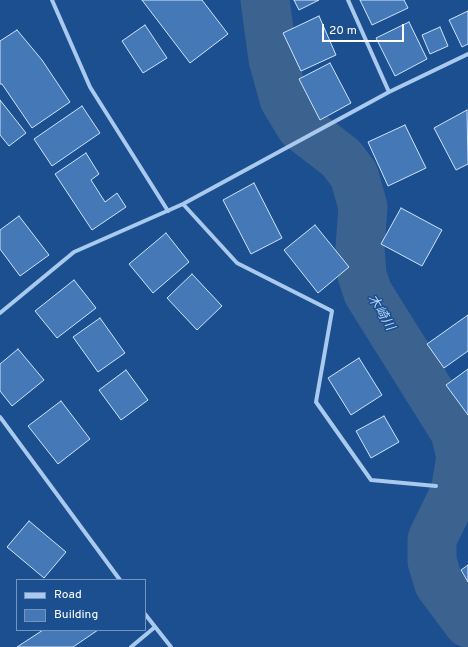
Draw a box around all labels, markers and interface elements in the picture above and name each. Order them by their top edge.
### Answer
scale bar [324,16,406,42]
text: 20 m [329,23,357,39]
water label: 木崎川 [363,292,397,334]
legend [16,579,146,631]
text: Road [54,587,82,603]
text: Building [54,607,98,623]

